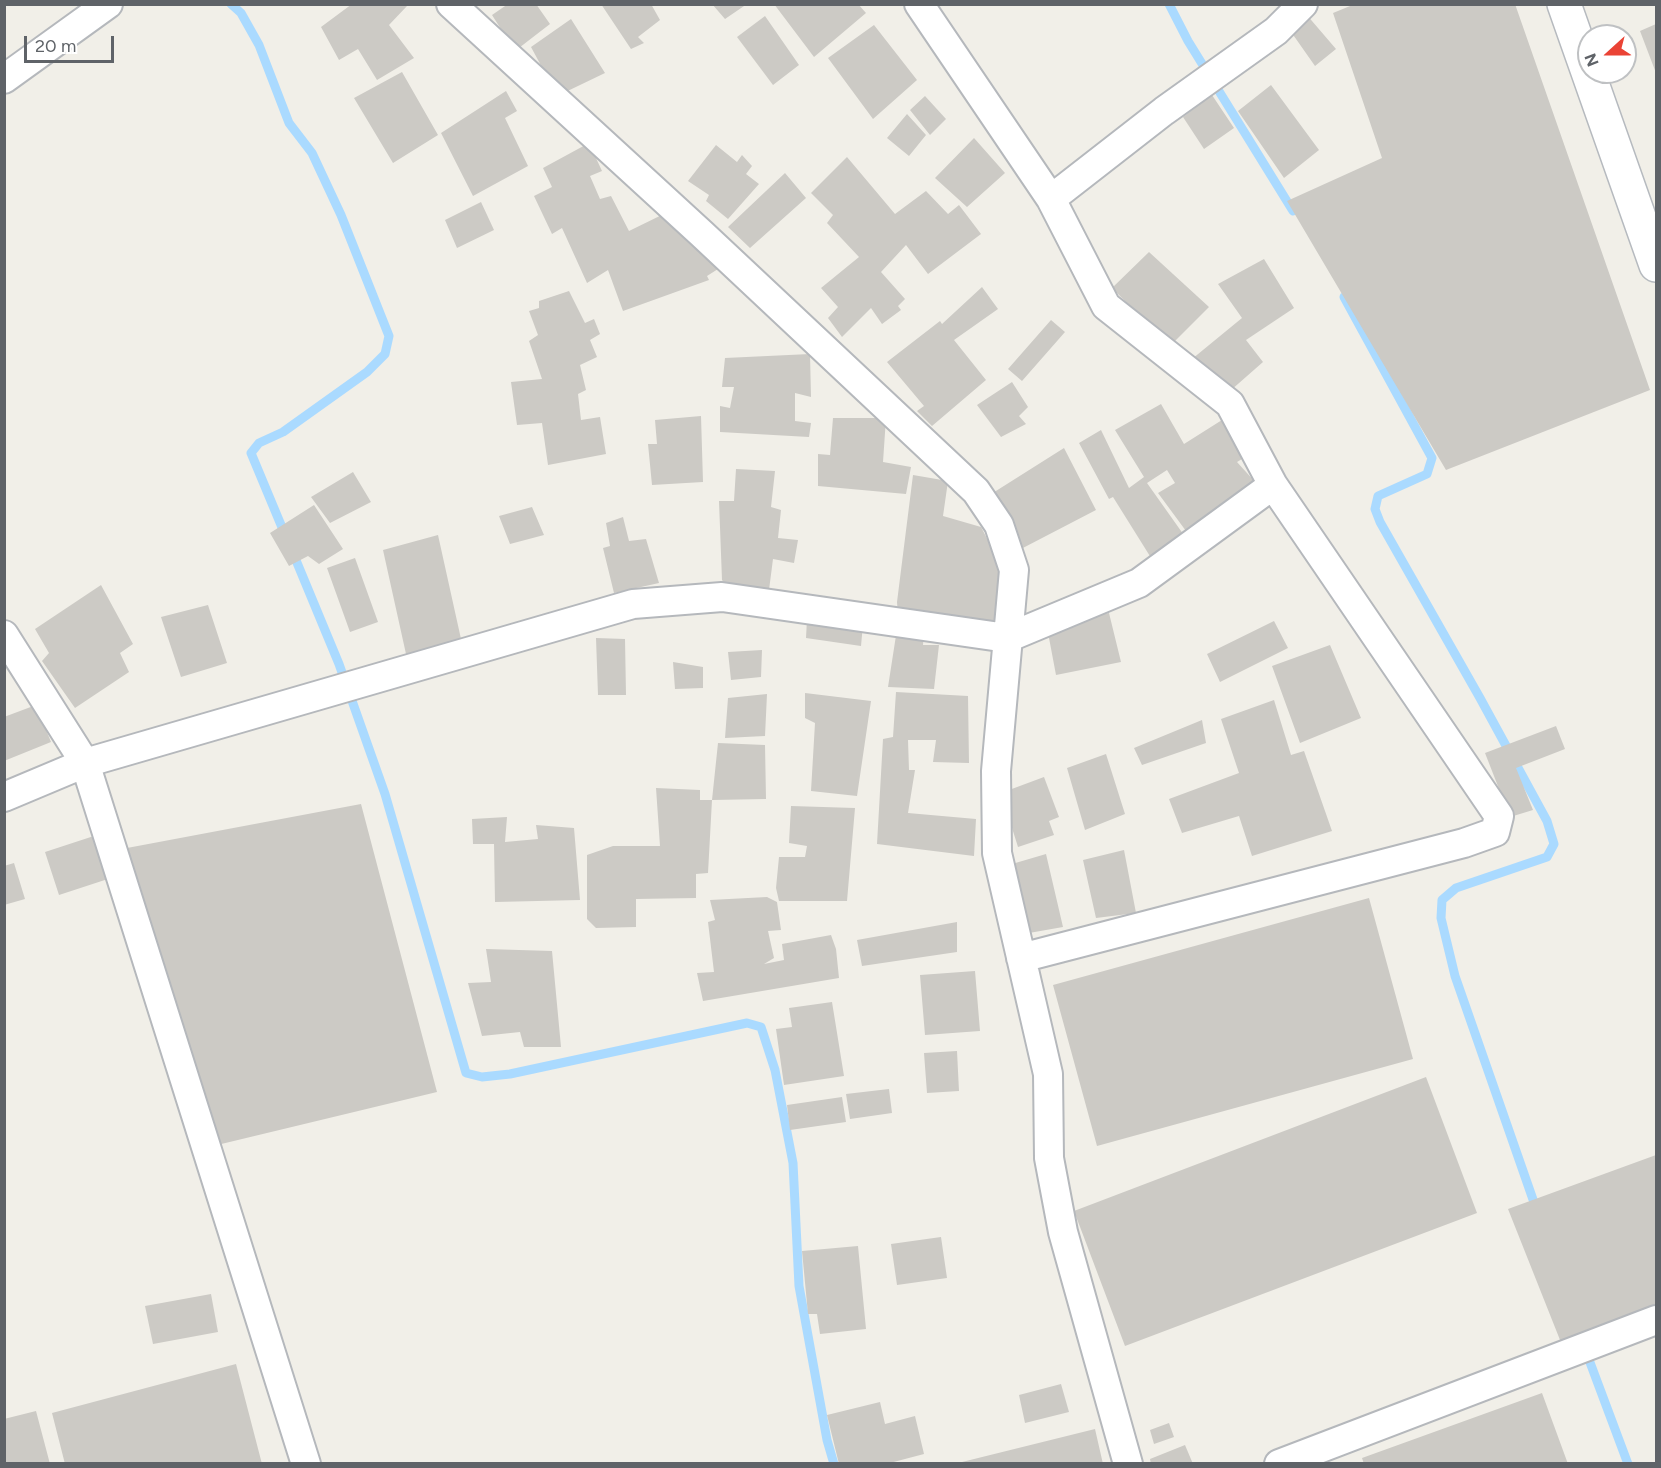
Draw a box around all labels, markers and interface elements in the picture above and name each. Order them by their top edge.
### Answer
scale bar [27,24,117,62]
north arrow [1577,24,1637,84]
text: 20 m [35,35,76,57]
text: N [1581,51,1603,69]

